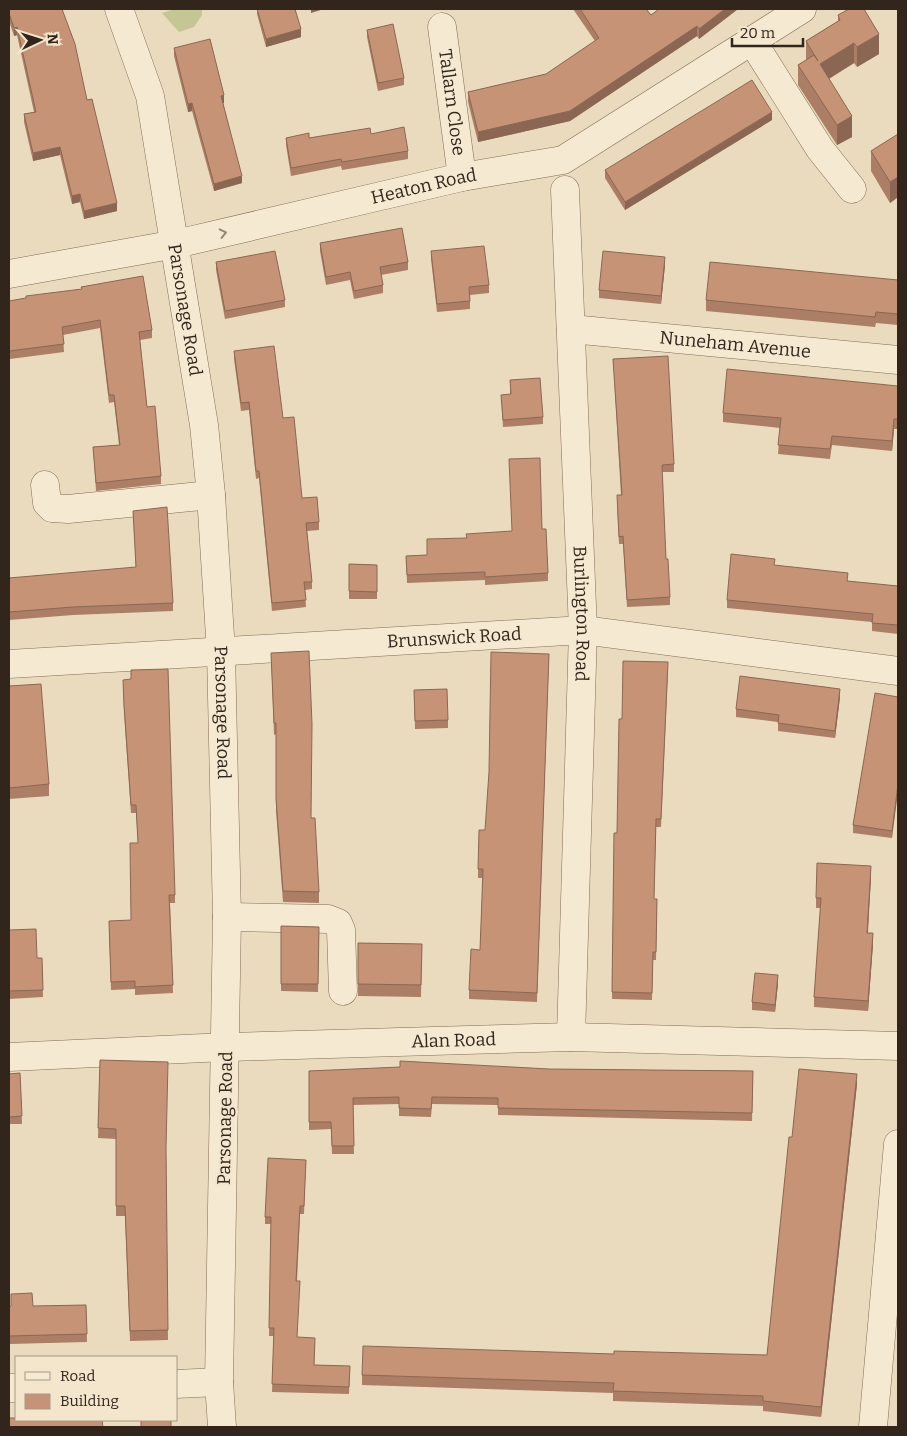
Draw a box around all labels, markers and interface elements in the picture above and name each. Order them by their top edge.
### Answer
north arrow [15,15,65,65]
scale bar [732,15,803,47]
text: 20 m [740,24,776,42]
text: N [44,33,61,45]
street label: Tallarn Close [434,48,470,157]
street label: Heaton Road [369,164,478,209]
one-way arrow [219,228,228,239]
street label: Parsonage Road [163,242,207,378]
street label: Nuneham Avenue [659,326,812,363]
street label: Burlington Road [569,545,594,682]
street label: Brunswick Road [386,623,522,653]
street label: Parsonage Road [210,645,235,780]
street label: Alan Road [411,1028,497,1053]
street label: Parsonage Road [213,1051,237,1185]
legend [15,1356,178,1421]
text: Road [60,1367,95,1385]
text: Building [60,1392,119,1410]

